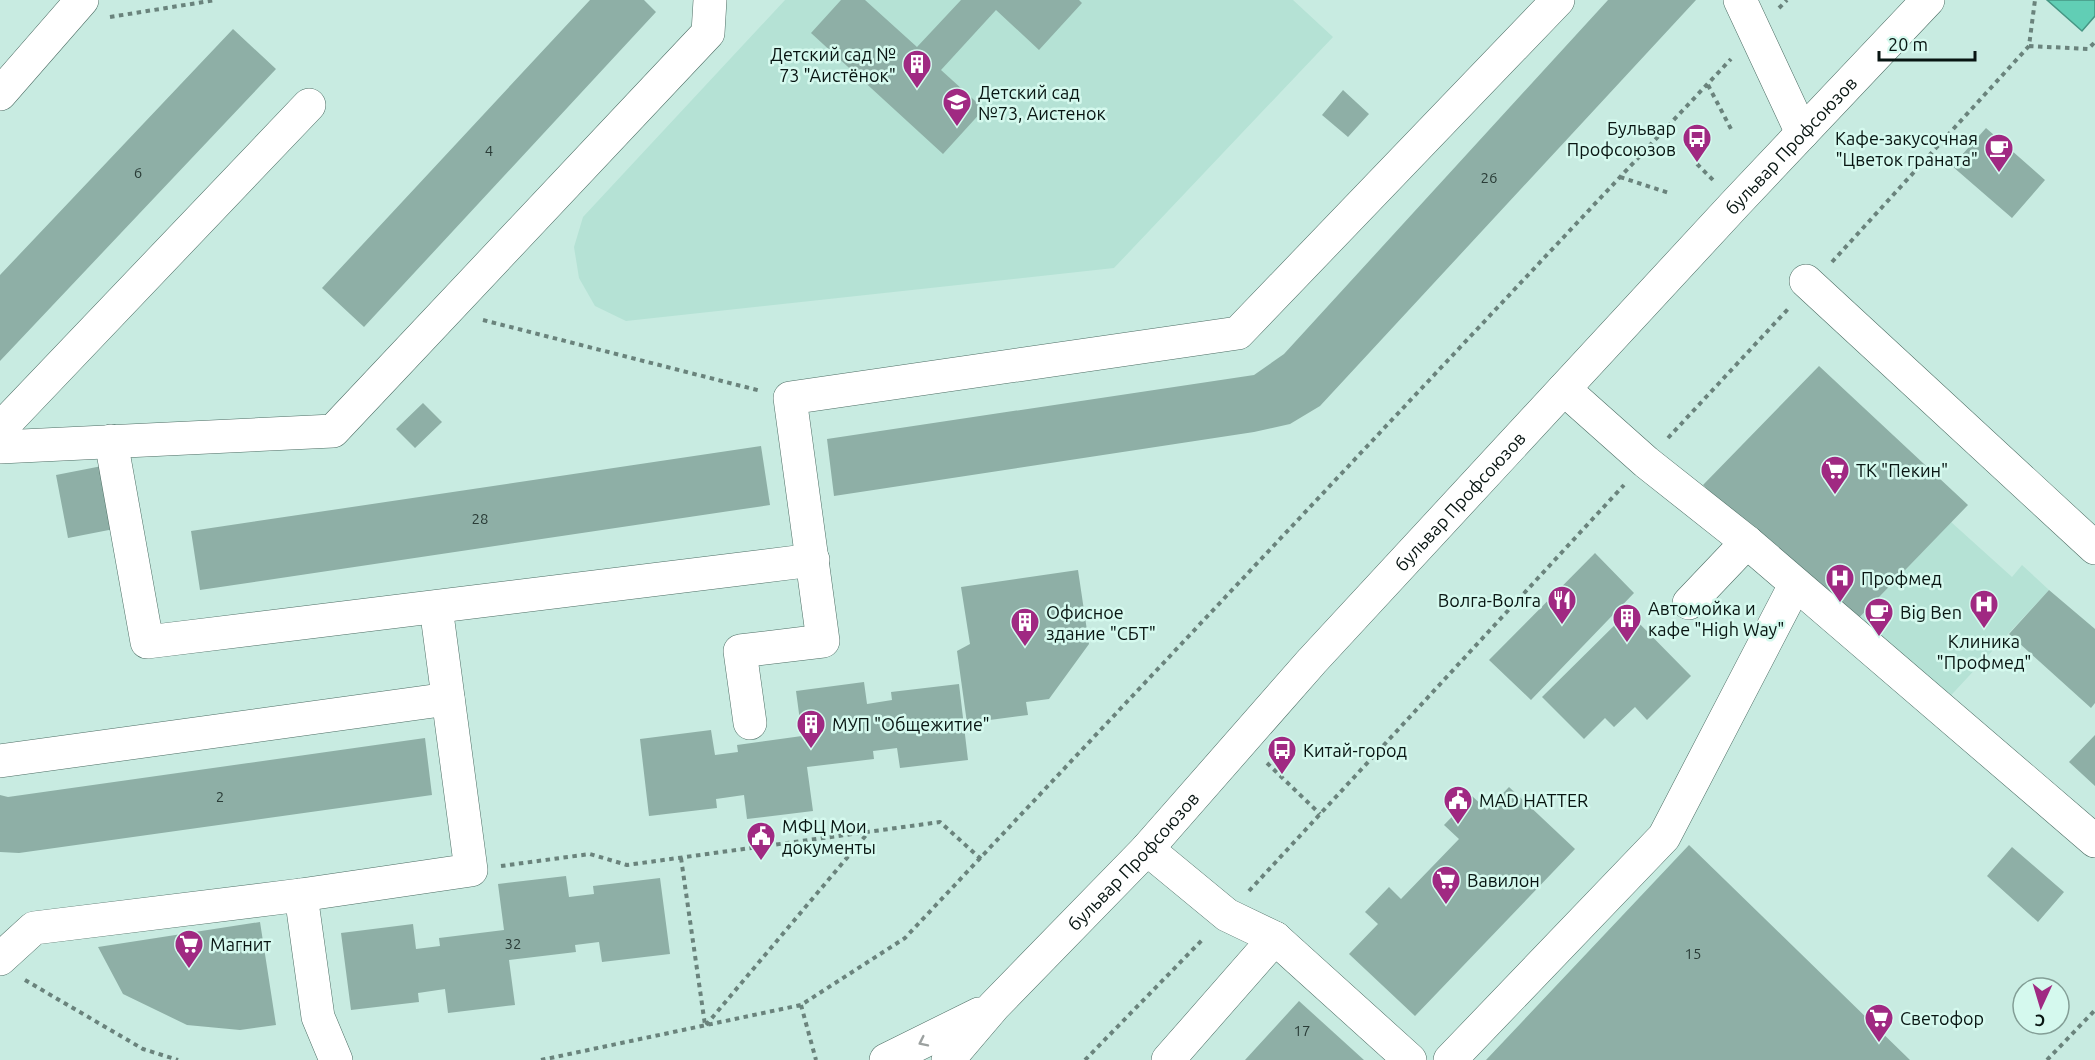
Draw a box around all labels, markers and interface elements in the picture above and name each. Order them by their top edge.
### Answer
scale bar [1879,24,1975,62]
text: 20 m [1888,34,1928,54]
place label: Детский сад № 73 "Аистёнок" [770,44,896,85]
building icon: Детский сад № 73 "Аистёнок" [901,48,933,90]
street label: бульвар Профсоюзов [1721,72,1860,218]
place label: Детский сад №73, Аистенок [978,82,1106,123]
school or university icon: Детский сад №73, Аистенок [941,86,973,128]
place label: Бульвар Профсоюзов [1567,118,1676,159]
bus stop icon: Бульвар Профсоюзов [1681,122,1713,164]
place label: Кафе-закусочная "Цветок граната" [1835,128,1978,169]
cafe icon: Кафе-закусочная "Цветок граната" [1983,132,2015,174]
house number: 4 [485,142,493,159]
house number: 6 [134,164,142,181]
house number: 26 [1481,169,1497,186]
street label: бульвар Профсоюзов [1391,428,1529,575]
supermarket icon: ТК "Пекин" [1819,454,1851,496]
place label: ТК "Пекин" [1856,460,1948,480]
house number: 28 [472,510,488,527]
hospital icon: Профмед [1824,562,1856,604]
place label: Профмед [1861,568,1942,588]
restaurant icon: Волга-Волга [1546,584,1578,626]
hospital icon: Клиника "Профмед" [1968,588,2000,630]
place label: Волга-Волга [1438,590,1541,610]
cafe icon: Big Ben [1863,596,1895,638]
place label: Автомойка и кафе "High Way" [1648,598,1785,639]
place label: Офисное здание "СБТ" [1046,602,1156,643]
building icon: Автомойка и кафе "High Way" [1611,602,1643,644]
place label: Big Ben [1900,602,1962,622]
building icon: Офисное здание "СБТ" [1009,606,1041,648]
place label: Клиника "Профмед" [1937,631,2031,672]
building icon: МУП "Общежитие" [795,708,827,750]
place label: МУП "Общежитие" [832,714,990,734]
bus stop icon: Китай-город [1266,734,1298,776]
place label: Китай-город [1303,740,1408,760]
public building icon: MAD HATTER [1442,784,1474,826]
house number: 2 [216,788,224,805]
street label: бульвар Профсоюзов [1064,788,1203,934]
place label: MAD HATTER [1479,790,1588,810]
place label: МФЦ Мои документы [782,816,876,857]
public building icon: МФЦ Мои документы [745,820,777,862]
supermarket icon: Вавилон [1430,864,1462,906]
place label: Вавилон [1467,870,1540,890]
supermarket icon: Магнит [173,928,205,970]
place label: Магнит [210,934,271,954]
house number: 32 [505,935,521,952]
house number: 15 [1685,945,1701,962]
north arrow [2011,976,2071,1036]
supermarket icon: Светофор [1863,1002,1895,1044]
place label: Светофор [1900,1008,1984,1028]
text: С [2034,1012,2046,1030]
house number: 17 [1294,1022,1310,1039]
one-way arrow [919,1034,930,1046]

